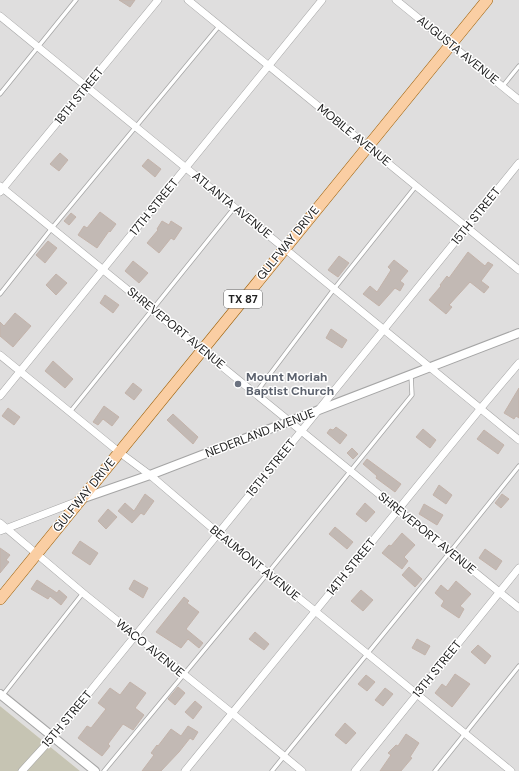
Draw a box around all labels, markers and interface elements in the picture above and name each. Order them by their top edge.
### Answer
street label: AUGUSTA AVENUE [414,12,502,88]
street label: 18TH STREET [51,64,107,128]
street label: MOBILE AVENUE [314,100,394,170]
street label: ATLANTA AVENUE [189,168,275,242]
street label: 17TH STREET [126,175,182,239]
street label: 15TH STREET [448,184,504,248]
street label: GULFWAY DRIVE [253,203,323,283]
street label: SHREVEPORT AVENUE [124,283,228,373]
road number: TX 87 [224,290,262,308]
place label: Mount Moriah Baptist Church [246,369,334,399]
marker: Mount Moriah Baptist Church [233,379,243,389]
street label: NEDERLAND AVENUE [203,405,317,461]
street label: 15TH STREET [243,436,299,500]
street label: GULFWAY DRIVE [49,455,119,535]
street label: SHREVEPORT AVENUE [375,488,479,578]
street label: BEAUMONT AVENUE [207,522,304,604]
street label: 14TH STREET [323,535,379,599]
street label: WACO AVENUE [112,615,188,681]
street label: 13TH STREET [409,637,465,701]
street label: 15TH STREET [38,687,96,751]

